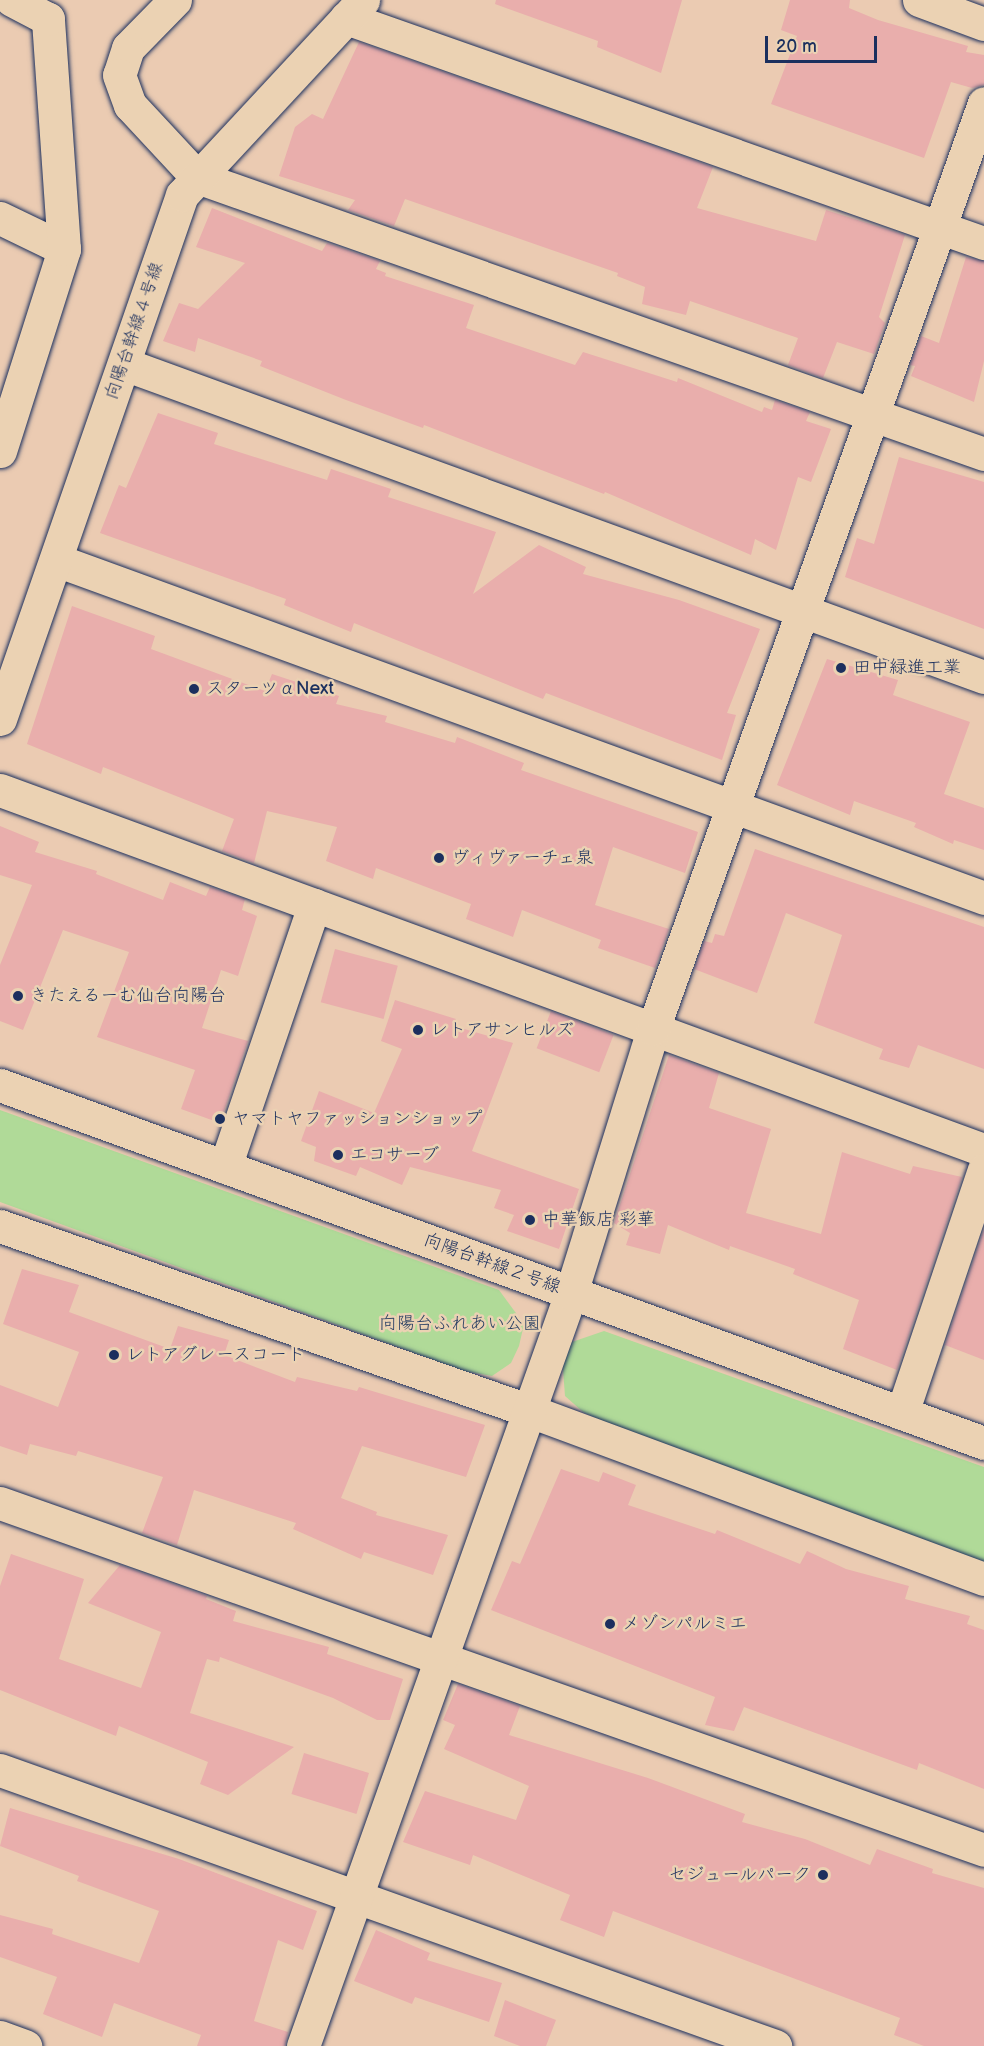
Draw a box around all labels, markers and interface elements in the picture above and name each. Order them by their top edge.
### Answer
scale bar [768,24,880,62]
text: 20 m [776,36,817,57]
street label: 向陽台幹線４号線 [101,259,169,403]
place label: 田中緑進工業 [853,657,961,679]
marker: 田中緑進工業 [834,661,848,675]
place label: スターツαNext [206,678,334,700]
marker: スターツαNext [187,682,201,696]
place label: ヴィヴァーチェ泉 [451,847,595,869]
marker: ヴィヴァーチェ泉 [432,851,446,865]
place label: きたえるーむ仙台向陽台 [30,985,227,1007]
marker: きたえるーむ仙台向陽台 [11,989,25,1003]
place label: レトアサンヒルズ [430,1019,574,1041]
marker: レトアサンヒルズ [411,1023,425,1037]
place label: ヤマトヤファッションショップ [232,1108,484,1130]
marker: ヤマトヤファッションショップ [213,1112,227,1126]
place label: エコサーブ [350,1144,440,1166]
marker: エコサーブ [331,1148,345,1162]
place label: 中華飯店 彩華 [542,1209,655,1231]
marker: 中華飯店 彩華 [523,1213,537,1227]
street label: 向陽台幹線２号線 [421,1229,563,1299]
park label: 向陽台ふれあい公園 [379,1313,541,1335]
place label: レトアグレースコート [126,1344,307,1366]
marker: レトアグレースコート [107,1348,121,1362]
place label: メゾンパルミエ [622,1613,748,1635]
marker: メゾンパルミエ [603,1617,617,1631]
place label: セジュールパーク [667,1864,811,1886]
marker: セジュールパーク [816,1868,830,1882]

